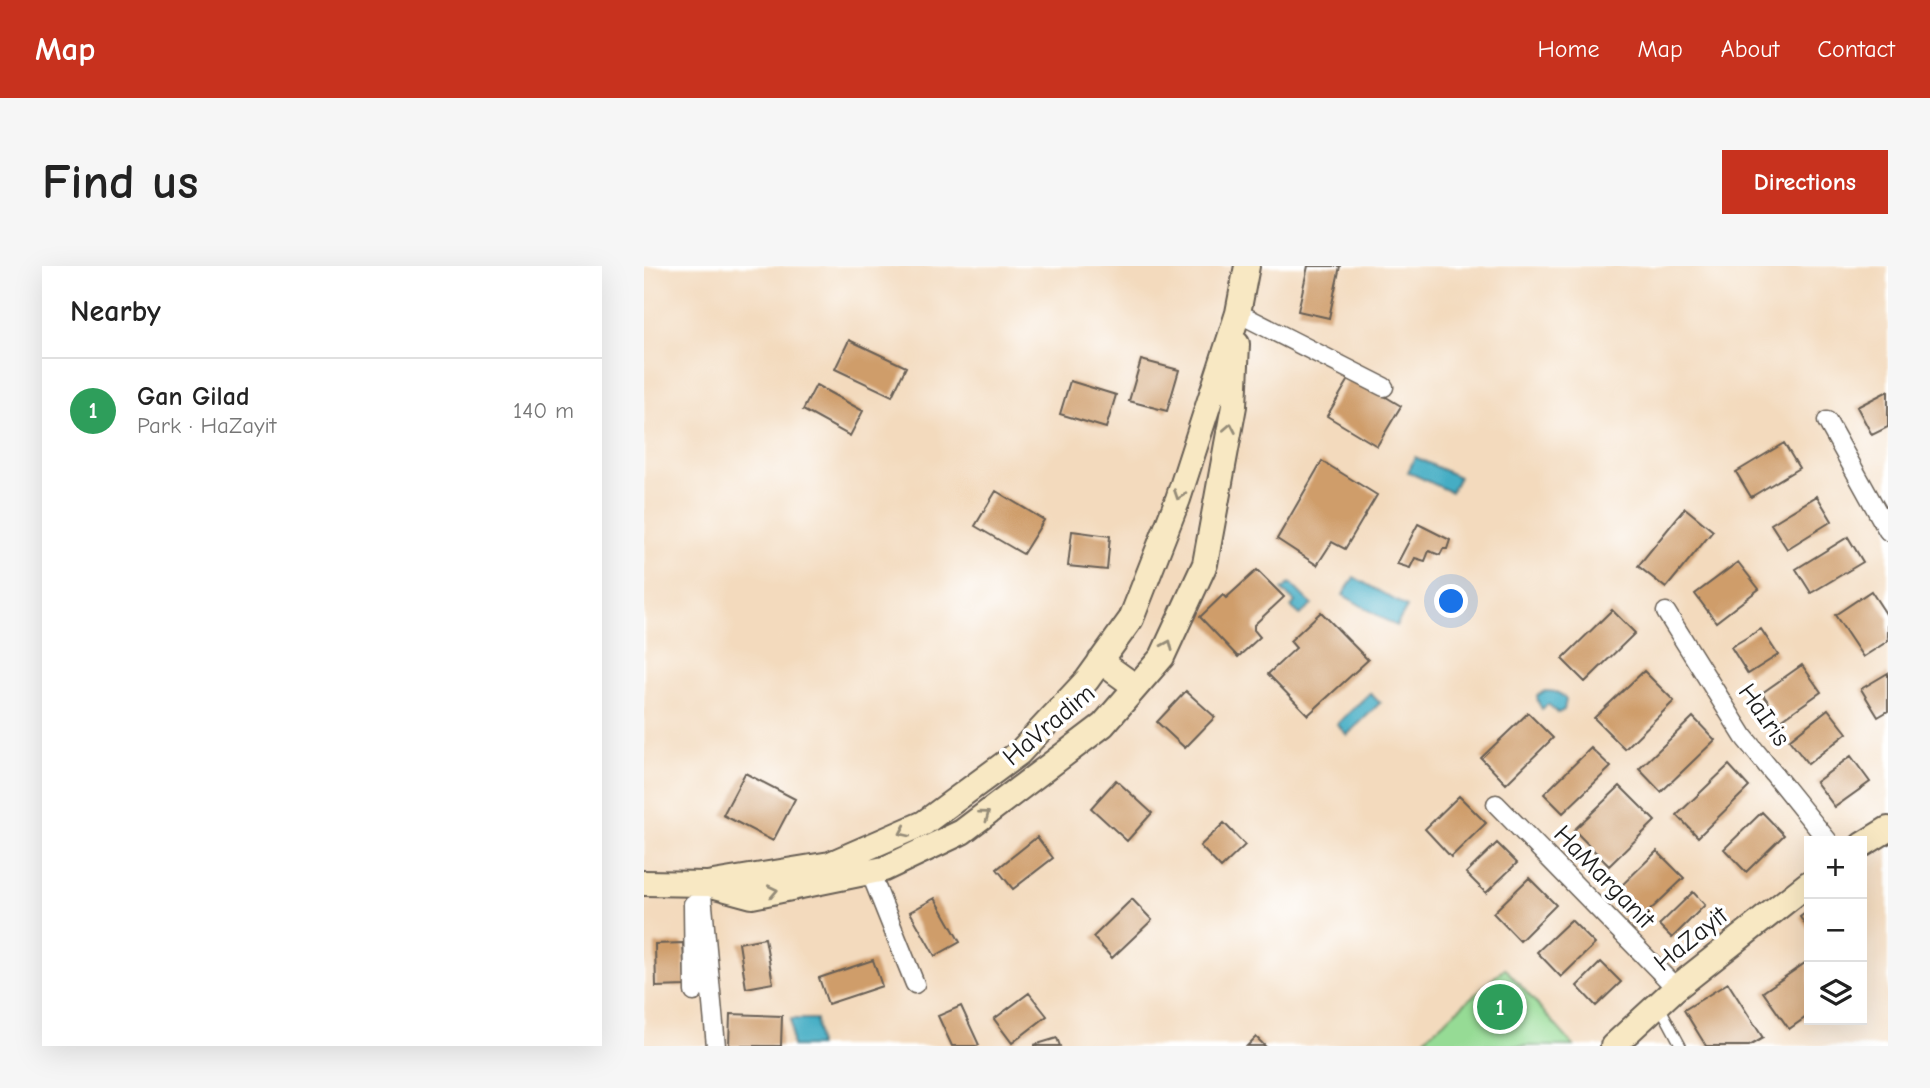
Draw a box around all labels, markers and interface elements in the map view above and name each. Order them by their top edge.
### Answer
text: Map [35,30,96,68]
text: Home [1538,35,1599,63]
text: Map [1637,35,1683,63]
text: About [1721,35,1779,63]
text: Contact [1817,35,1895,63]
button: Directions [1722,150,1888,214]
text: Find us [42,154,198,210]
text: Nearby [70,294,161,329]
text: Gan Gilad [137,382,250,412]
text: 1 [88,397,98,424]
text: 140 m [513,397,574,424]
text: Park · HaZayit [137,412,276,439]
one-way arrow [1222,422,1237,434]
one-way arrow [1173,488,1187,500]
your location [1434,584,1468,618]
one-way arrow [1160,640,1174,652]
street label: HaVradim [997,678,1101,772]
street label: HaIris [1732,678,1796,752]
one-way arrow [977,811,989,824]
street label: HaMarganit [1547,819,1662,936]
one-way arrow [899,824,911,838]
map controls [1804,836,1867,1025]
button: + [1804,836,1867,899]
one-way arrow [767,885,779,900]
street label: HaZayit [1648,899,1735,978]
button: − [1804,899,1867,962]
button: layers [1804,962,1867,1025]
pin: 1 [1477,981,1523,1033]

